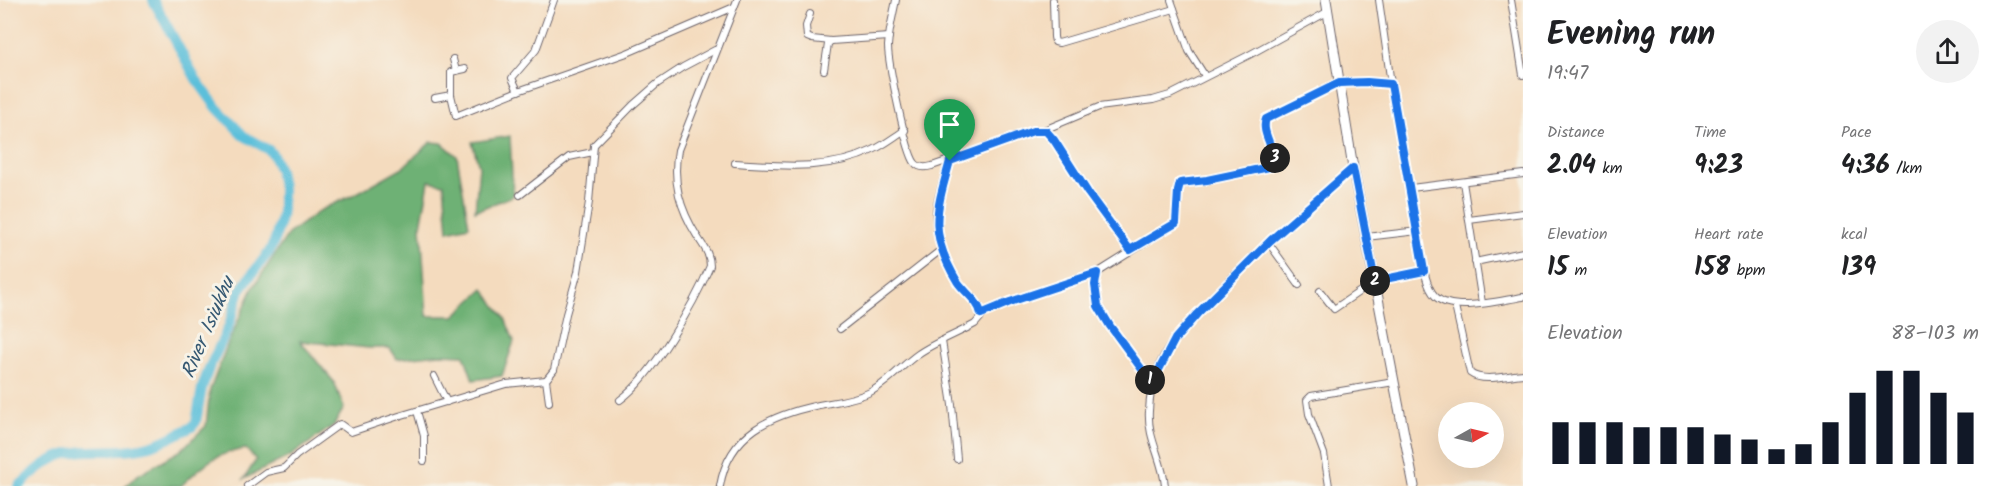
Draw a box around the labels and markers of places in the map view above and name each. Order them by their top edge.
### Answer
pin [924,99,975,161]
pin: 3 [1260,143,1290,173]
pin: 2 [1360,266,1390,296]
pin: 1 [1135,365,1165,395]

